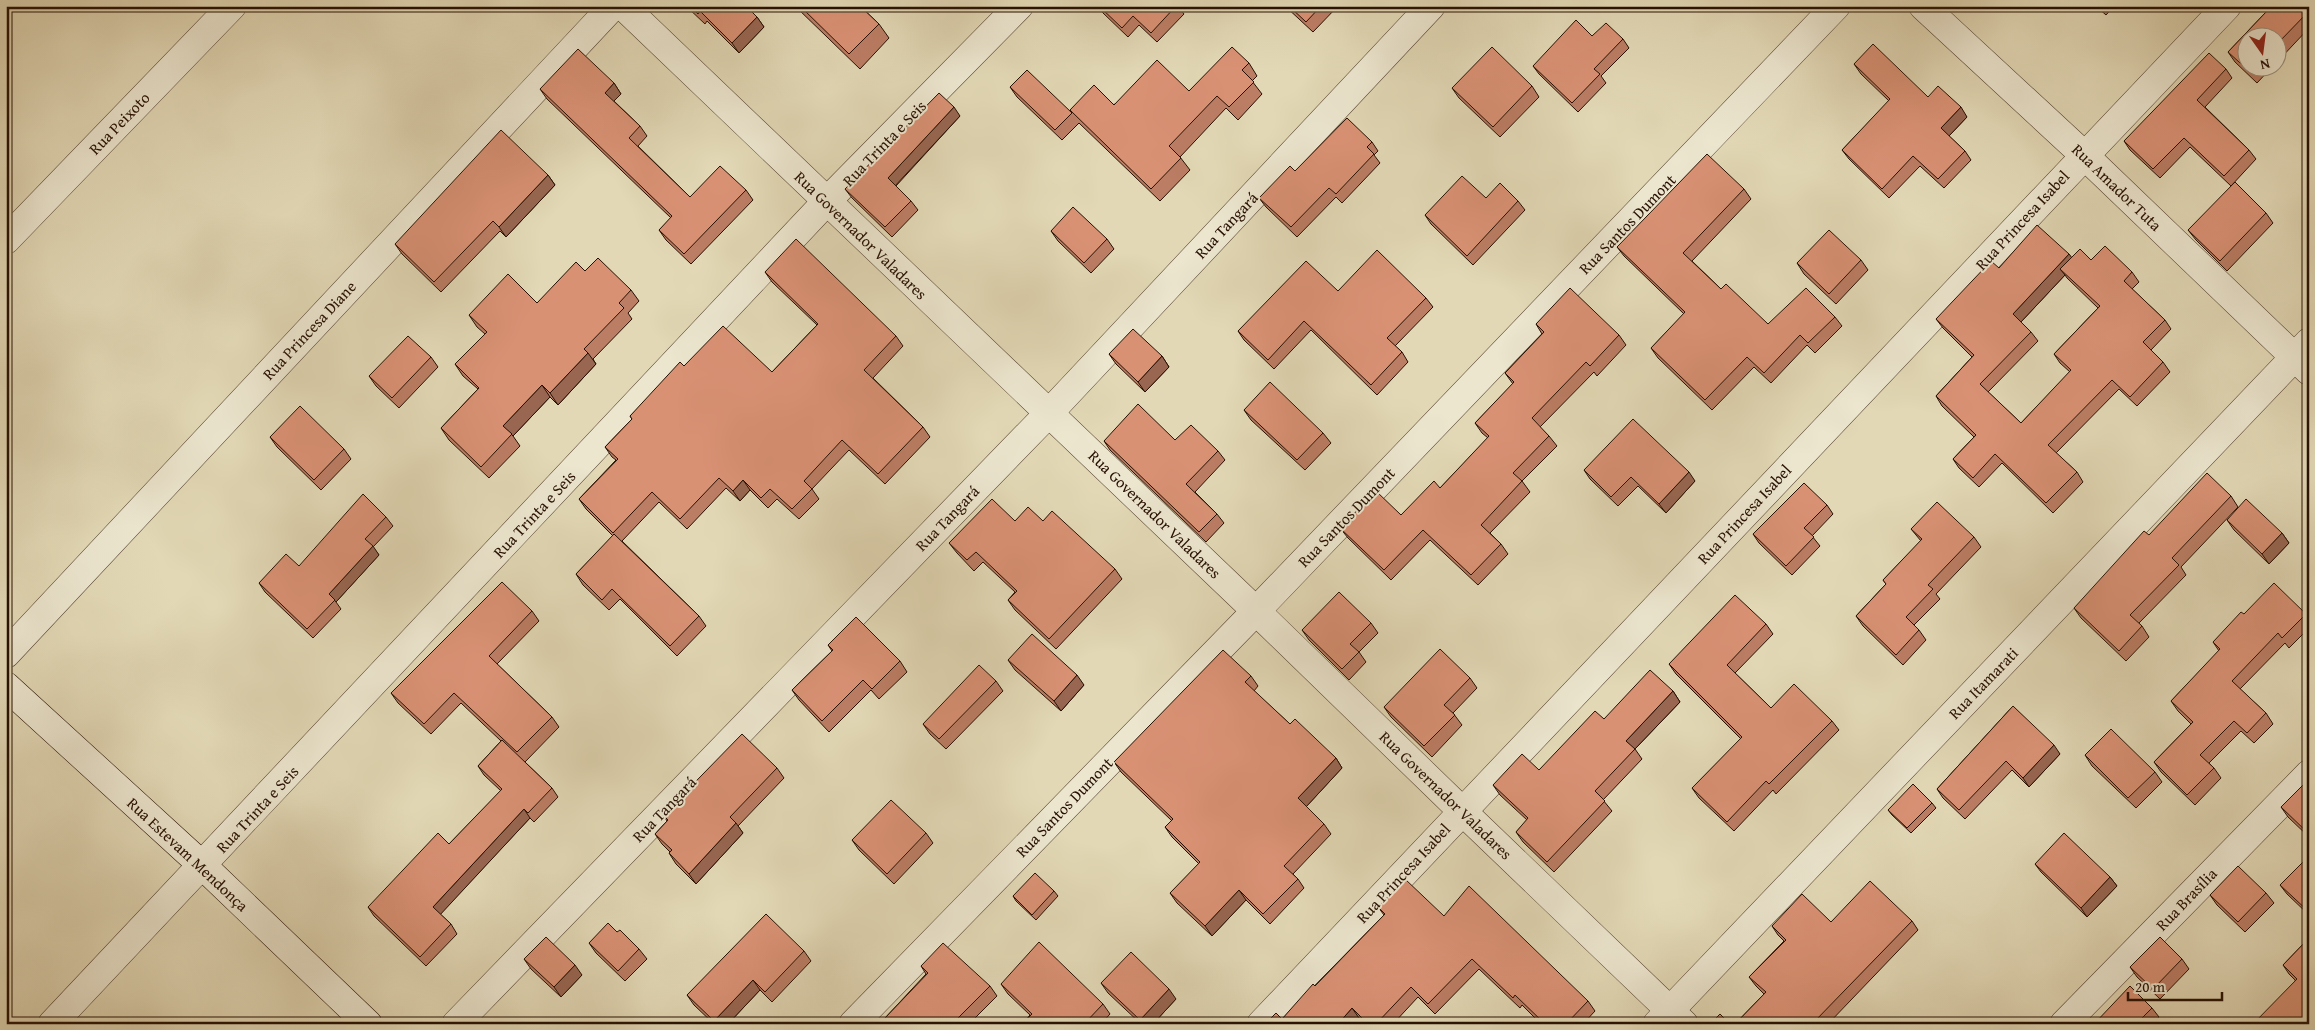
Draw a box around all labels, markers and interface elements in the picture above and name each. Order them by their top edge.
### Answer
north arrow [2238,28,2288,78]
text: N [2258,54,2272,76]
street label: Rua Peixoto [83,86,155,160]
street label: Rua Trinta e Seis [836,94,932,192]
street label: Rua Amador Tuta [2067,138,2168,237]
street label: Rua Princesa Isabel [1969,164,2075,275]
street label: Rua Governador Valadares [789,165,933,305]
street label: Rua Santos Dumont [1573,168,1681,280]
street label: Rua Tangará [1189,186,1264,264]
street label: Rua Princesa Diane [257,275,361,385]
street label: Rua Governador Valadares [1083,444,1227,584]
street label: Rua Princesa Isabel [1691,458,1797,569]
street label: Rua Santos Dumont [1292,461,1400,573]
street label: Rua Trinta e Seis [487,465,581,563]
street label: Rua Tangará [909,479,985,556]
street label: Rua Itamarati [1942,641,2024,724]
street label: Rua Governador Valadares [1374,725,1518,865]
street label: Rua Santos Dumont [1010,751,1118,863]
street label: Rua Trinta e Seis [210,760,304,858]
street label: Rua Tangará [626,770,702,847]
street label: Rua Estevam Mendonça [122,791,254,917]
street label: Rua Princesa Isabel [1350,817,1456,928]
street label: Rua Brasília [2150,862,2223,936]
scale bar [2128,970,2221,1002]
text: 20 m [2135,976,2166,997]

